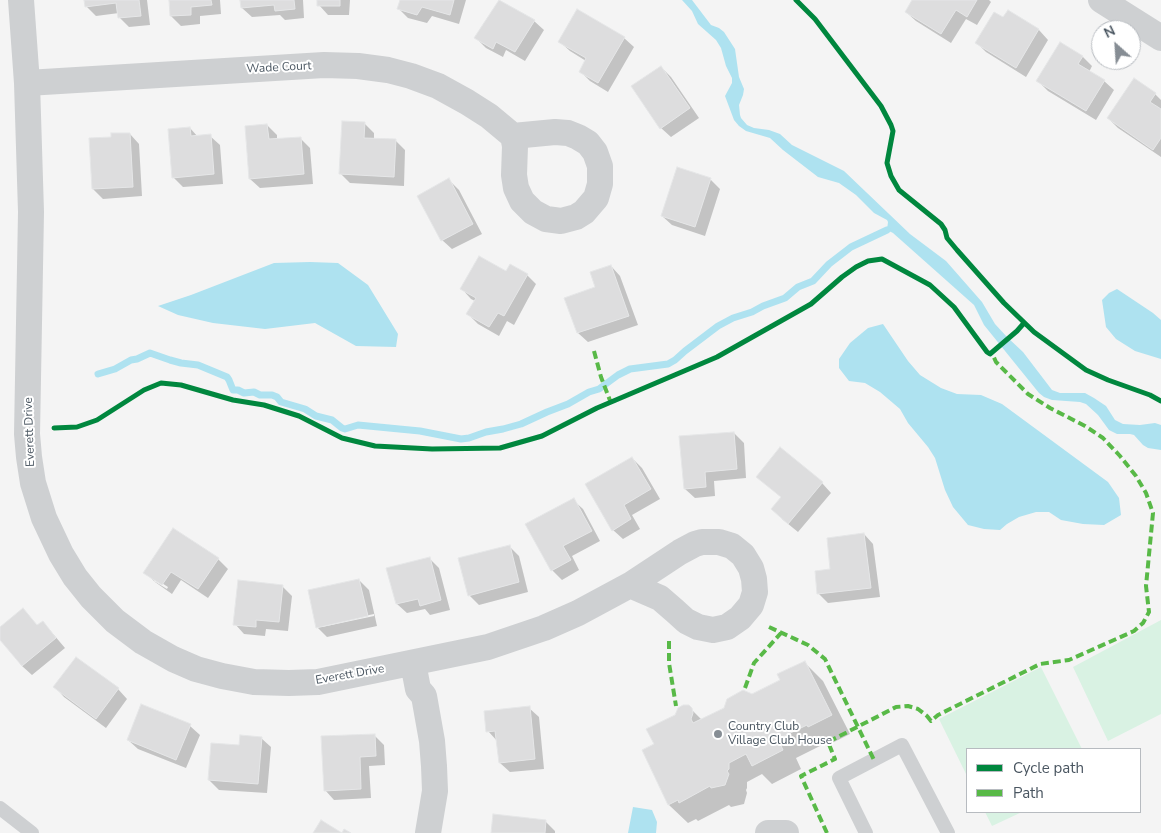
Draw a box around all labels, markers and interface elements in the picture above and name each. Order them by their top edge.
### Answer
north arrow [1091,20,1141,70]
text: N [1101,21,1119,43]
street label: Wade Court [246,59,312,77]
street label: Everett Drive [22,397,38,467]
street label: Everett Drive [314,662,386,688]
place label: Country Club Village Club House [728,720,832,748]
marker: Country Club Village Club House [712,728,724,740]
legend [966,748,1141,813]
text: Cycle path [1013,758,1084,778]
text: Path [1013,783,1044,803]

